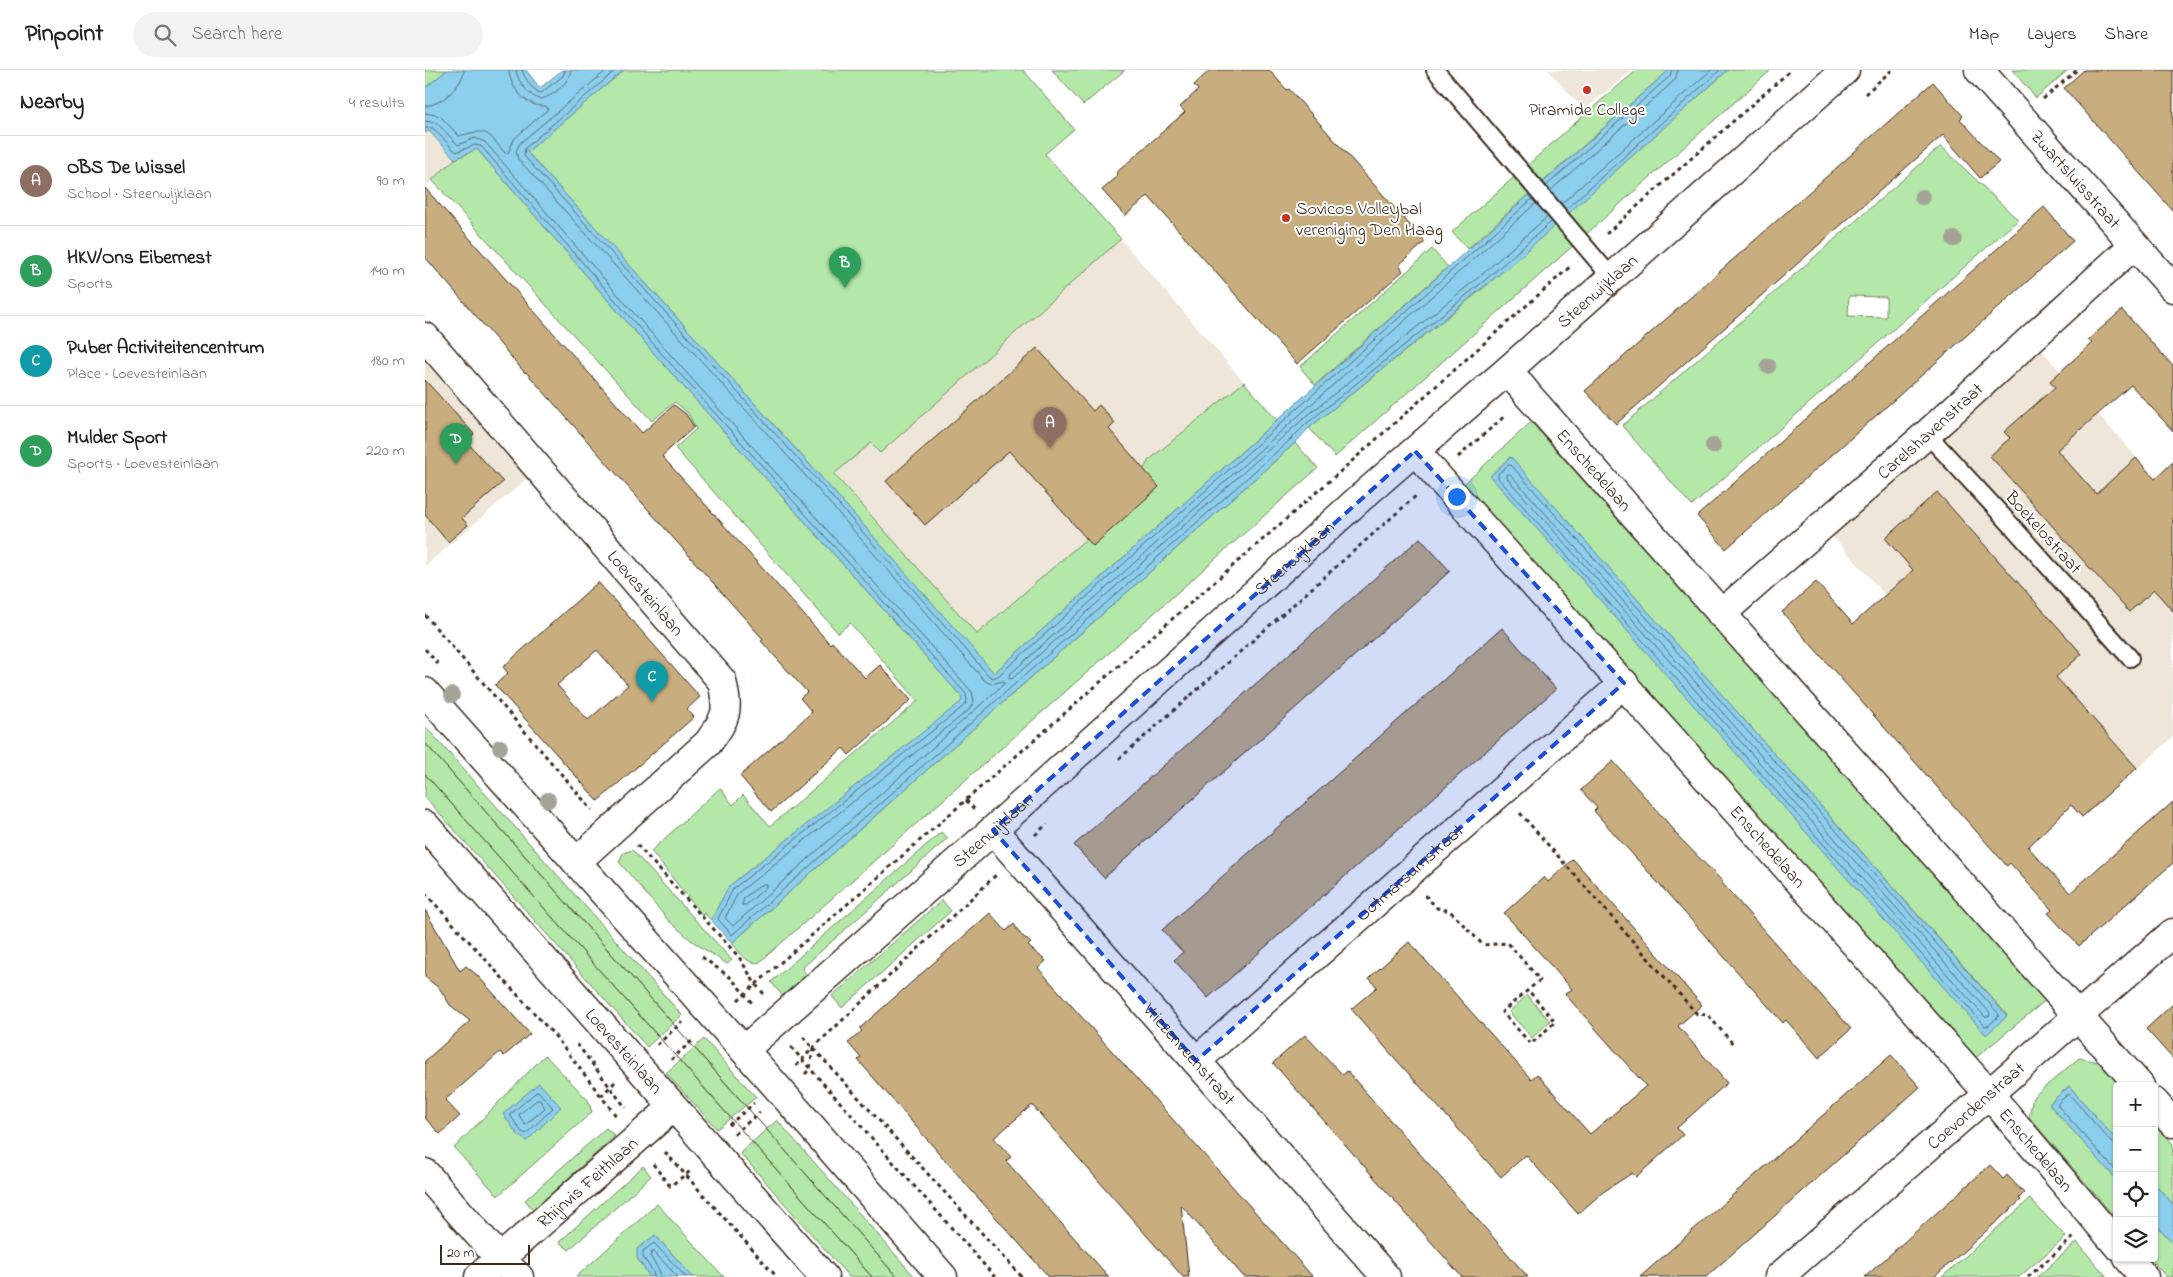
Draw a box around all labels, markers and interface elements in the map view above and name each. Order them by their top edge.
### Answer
search box [133,12,483,57]
text: Pinpoint [25,17,103,52]
icon: search [151,21,179,49]
text: Search here [191,21,282,48]
text: Map [1969,22,1999,48]
text: Layers [2027,22,2077,48]
text: Share [2105,22,2148,48]
marker: Piramide College [1581,84,1593,96]
text: Nearby [20,88,84,118]
text: 4 results [349,91,405,115]
place label: Piramide College [1529,98,1646,125]
street label: Zwartsluisstraat [2023,125,2126,236]
text: OBS De Wissel [67,155,185,182]
text: A [31,169,41,193]
text: 90 m [377,169,405,193]
text: School · Steenwijklaan [67,182,212,206]
place label: Sovicos Volleybal vereniging Den Haag [1296,197,1443,245]
marker: Sovicos Volleybal vereniging Den Haag [1280,212,1292,224]
text: HKV/Ons Eibernest [67,245,212,272]
pin: B [829,247,861,288]
street label: Steenwijklaan [1552,249,1645,335]
text: B [31,259,41,283]
text: 140 m [370,259,405,283]
text: Sports [67,272,113,296]
text: Puber Activiteitencentrum [67,335,264,362]
text: C [32,349,40,373]
text: 180 m [371,349,405,373]
text: Place · Loevesteinlaan [67,362,207,386]
street label: Carelshavenstraat [1872,378,1990,487]
pin: A [1034,407,1066,448]
pin: D [440,423,472,464]
street label: Enschedelaan [1549,424,1637,519]
text: Mulder Sport [67,425,167,452]
text: D [30,439,42,463]
text: 220 m [366,439,405,463]
text: Sports · Loevesteinlaan [67,452,219,476]
your location [1444,484,1470,510]
street label: Boekelostraat [1997,485,2087,581]
street label: Steenwijklaan [1249,516,1341,603]
street label: Loevesteinlaan [600,545,689,643]
pin: C [636,661,668,702]
street label: Steenwijklaan [948,788,1040,875]
street label: Enschedelaan [1722,801,1811,895]
street label: Ootmarsumstraat [1351,819,1471,929]
street label: Vriezenveenstraat [1135,997,1241,1112]
street label: Loevesteinlaan [578,1003,668,1101]
street label: Coevordenstraat [1922,1057,2032,1157]
map controls [2113,1082,2158,1262]
button: + [2113,1082,2158,1127]
street label: Enschedelaan [1991,1103,2078,1199]
button: − [2113,1127,2158,1172]
street label: Rhijnvis Feithlaan [532,1132,645,1235]
button: locate [2113,1172,2158,1217]
button: layers [2113,1217,2158,1262]
scale bar [440,1242,530,1265]
text: 20 m [447,1243,474,1264]

